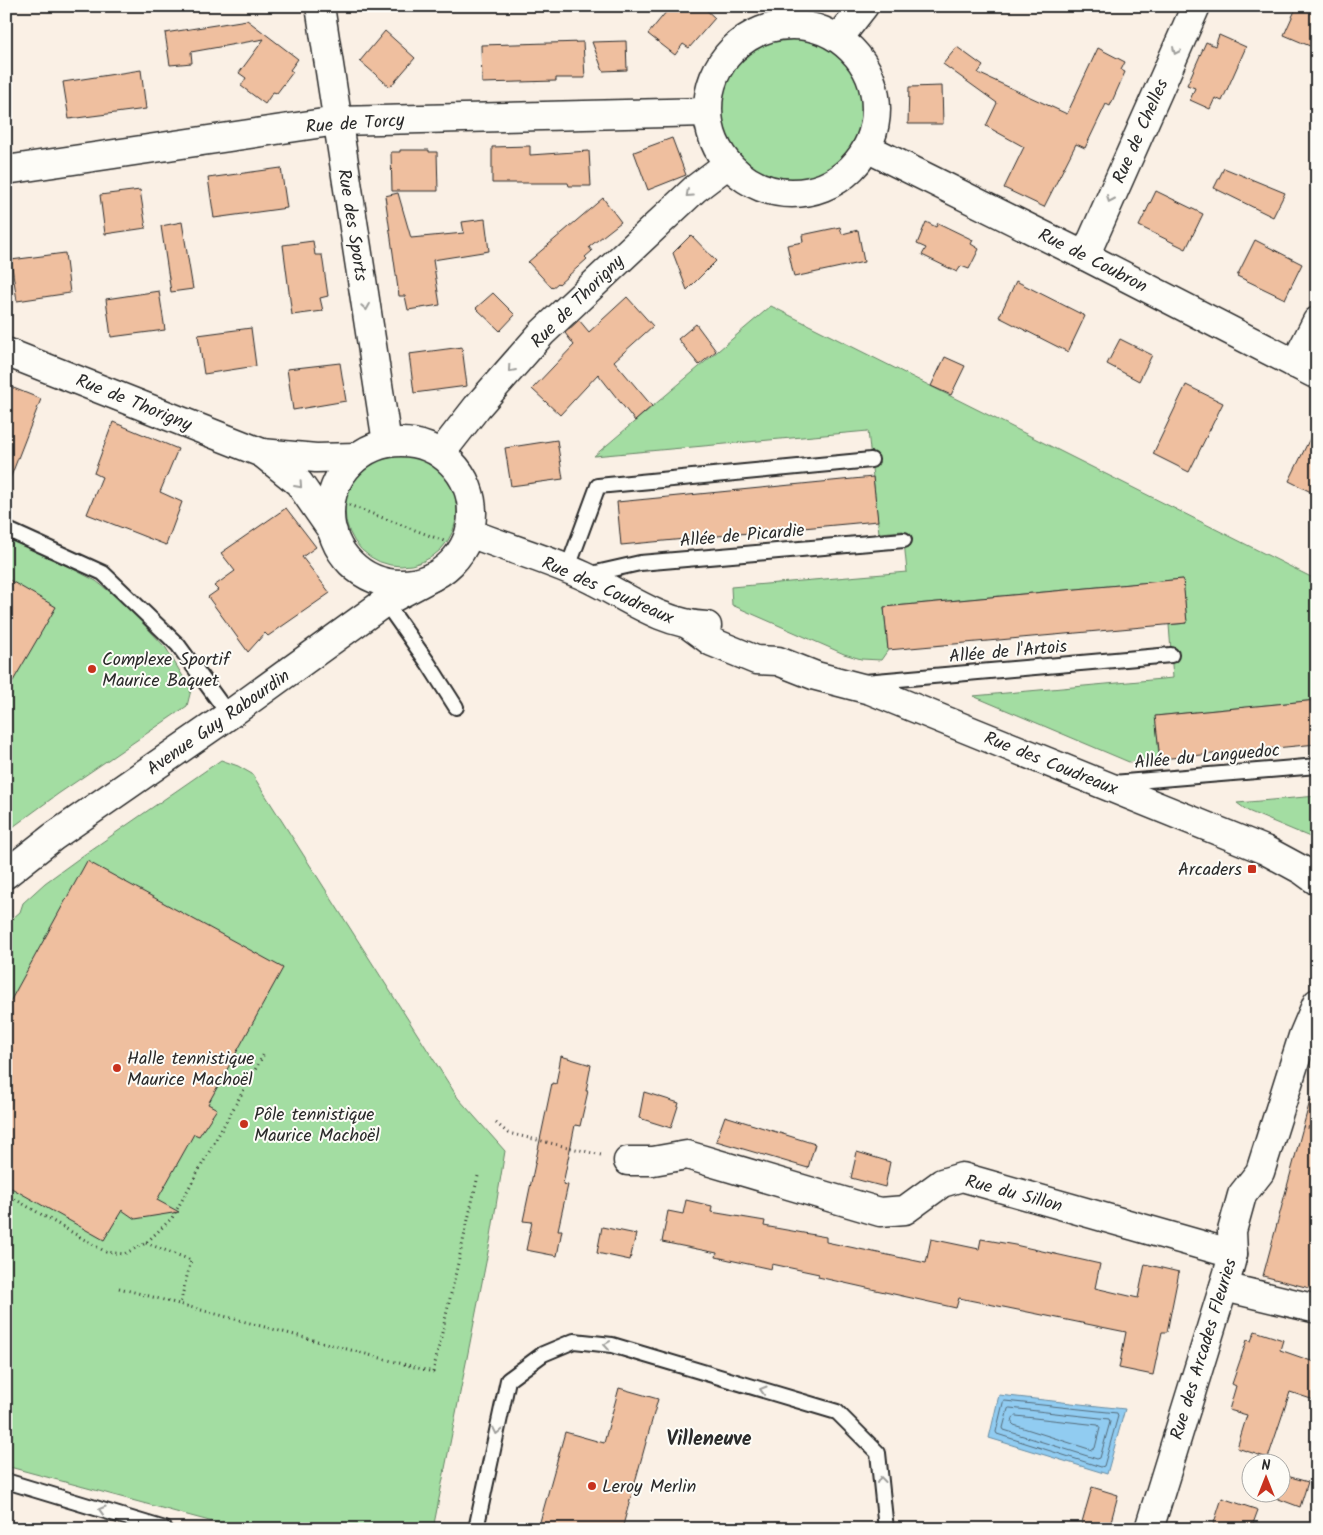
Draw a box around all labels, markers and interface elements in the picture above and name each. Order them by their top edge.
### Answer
one-way arrow [1172,46,1183,55]
street label: Rue de Chelles [1105,74,1178,189]
street label: Rue de Torcy [305,107,406,142]
street label: Rue des Sports [328,167,375,284]
one-way arrow [686,188,695,197]
one-way arrow [1106,194,1117,203]
street label: Rue de Coubron [1032,221,1152,301]
street label: Rue de Thorigny [524,248,632,356]
one-way arrow [360,303,371,311]
one-way arrow [508,363,517,372]
street label: Rue de Thorigny [71,367,196,440]
one-way arrow [293,479,302,488]
street label: Allée de Picardie [679,517,806,556]
street label: Rue des Coudreaux [537,549,678,634]
street label: Allée de l'Artois [948,633,1069,672]
place label: Complexe Sportif Maurice Baquet [102,646,232,696]
marker: Complexe Sportif Maurice Baquet [86,663,98,675]
street label: Avenue Guy Rabourdin [141,663,297,784]
street label: Rue des Coudreaux [979,724,1122,805]
street label: Allée du Languedoc [1133,737,1281,778]
place label: Arcaders [1178,856,1242,885]
marker: Arcaders [1246,863,1258,875]
place label: Halle tennistique Maurice Machoël [127,1045,254,1095]
marker: Halle tennistique Maurice Machoël [111,1062,123,1074]
place label: Pôle tennistique Maurice Machoël [254,1101,380,1151]
marker: Pôle tennistique Maurice Machoël [238,1118,250,1130]
street label: Rue du Sillon [962,1168,1066,1221]
street label: Rue des Arcades Fleuries [1163,1255,1246,1444]
one-way arrow [603,1340,612,1350]
one-way arrow [760,1386,768,1396]
district label: Villeneuve [667,1424,752,1456]
one-way arrow [492,1426,503,1435]
north arrow [1240,1452,1290,1502]
text: N [1262,1455,1271,1477]
place label: Leroy Merlin [602,1473,696,1502]
one-way arrow [876,1476,887,1484]
marker: Leroy Merlin [586,1480,598,1492]
one-way arrow [98,1505,106,1515]

